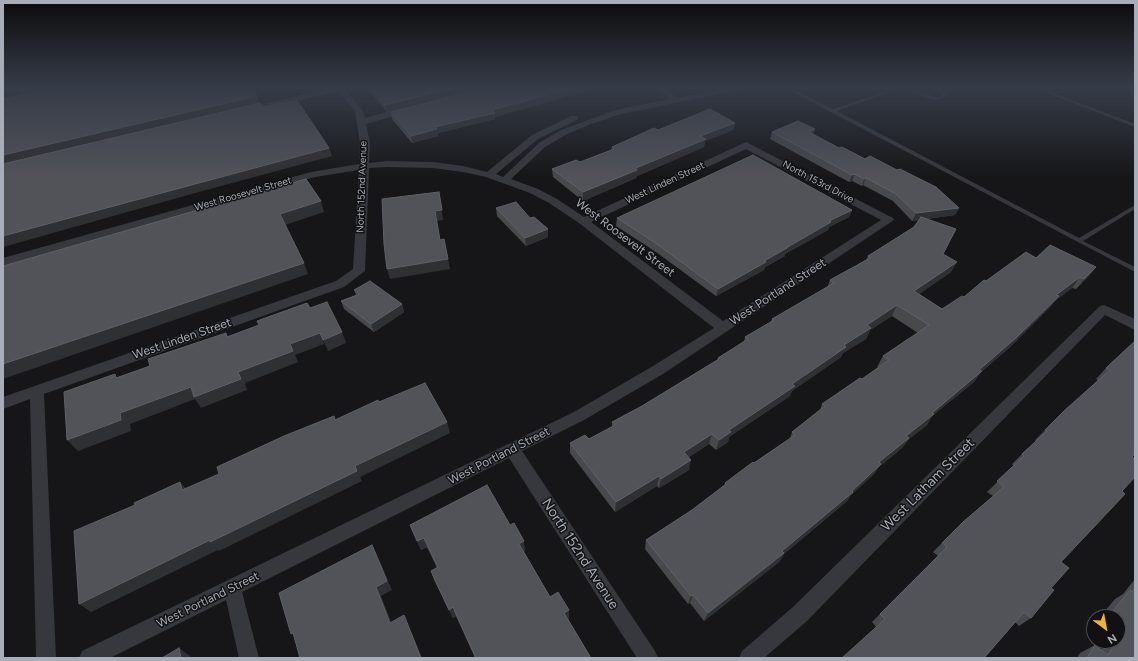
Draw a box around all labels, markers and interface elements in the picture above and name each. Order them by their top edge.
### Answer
street label: North 152nd Avenue [354,141,370,233]
street label: North 153rd Drive [780,158,856,206]
street label: West Linden Street [623,159,707,207]
street label: West Roosevelt Street [193,174,293,214]
street label: West Roosevelt Street [573,196,677,280]
street label: West Portland Street [727,255,829,329]
street label: West Linden Street [131,315,233,363]
street label: West Portland Street [446,424,552,488]
street label: West Latham Street [878,435,978,535]
street label: North 152nd Avenue [538,495,622,613]
street label: West Portland Street [154,569,262,631]
north arrow [1086,609,1126,649]
text: N [1105,631,1119,647]

